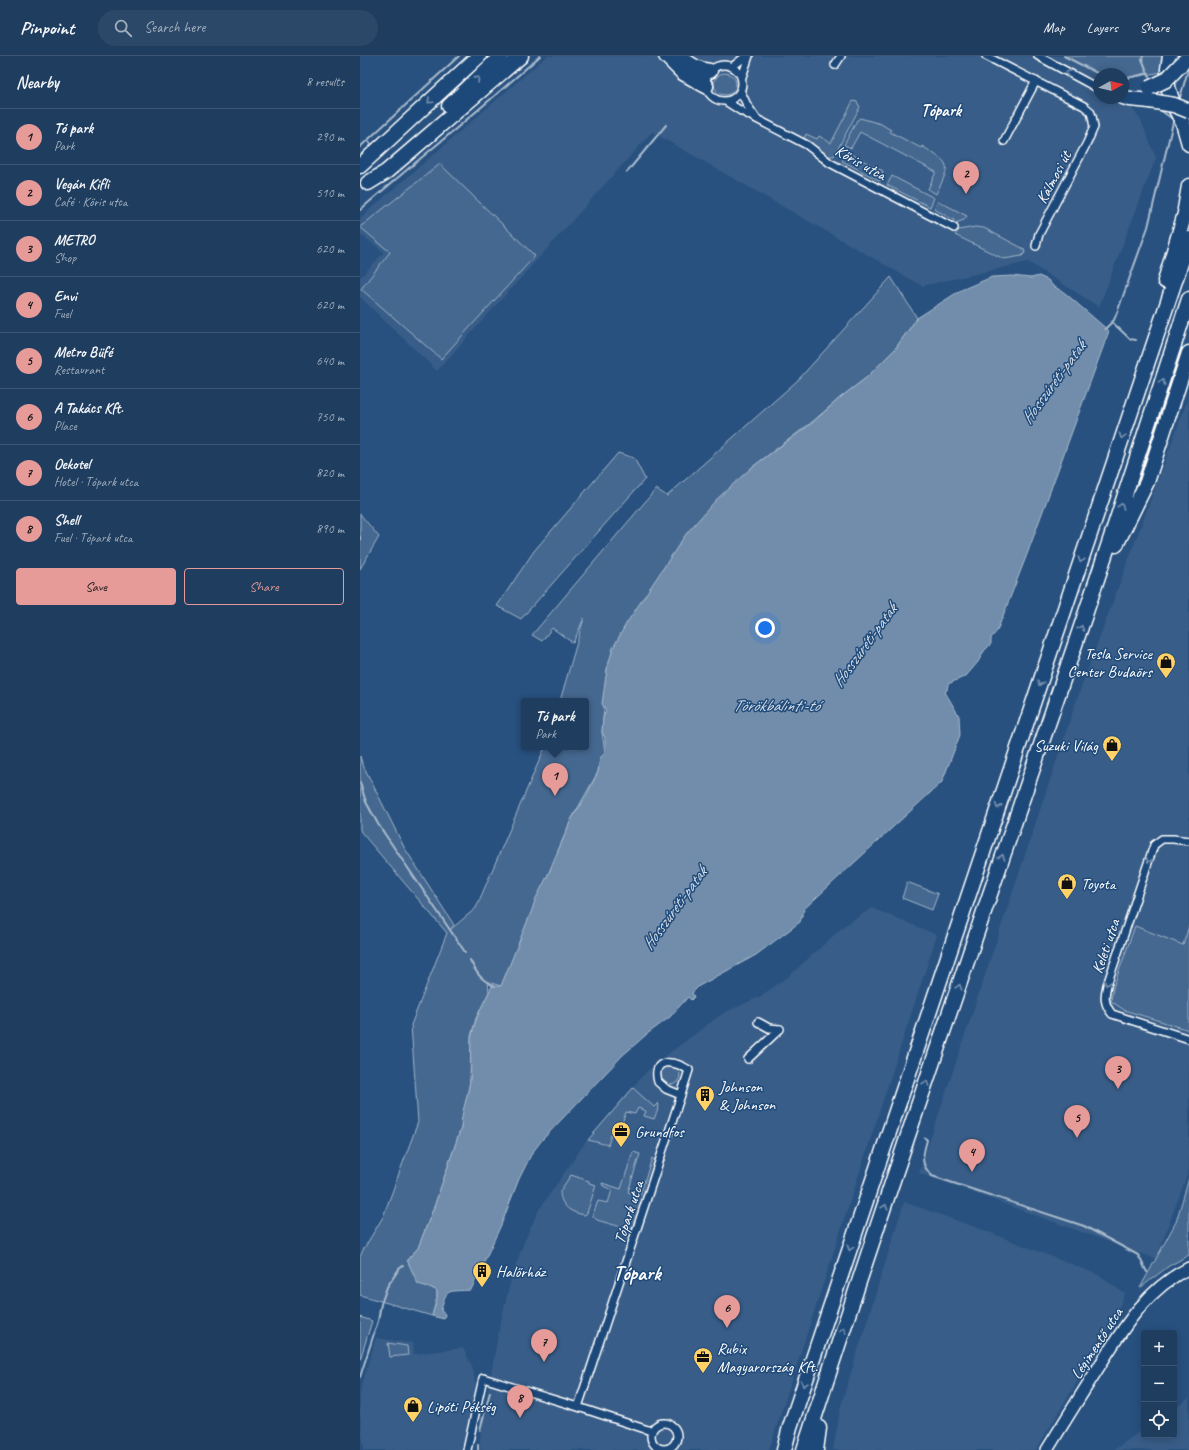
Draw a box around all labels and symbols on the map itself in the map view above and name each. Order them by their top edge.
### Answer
north arrow [1093,68,1129,104]
one-way arrow [1065,70,1073,77]
one-way arrow [472,76,480,84]
one-way arrow [427,97,435,104]
district label: Tópark [921,100,963,121]
street label: Kőris utca [832,141,891,186]
street label: Kálmosi út [1032,146,1077,207]
pin: 2 [953,161,979,194]
water label: Hosszúréti-patak [1016,334,1093,428]
one-way arrow [1157,379,1166,386]
one-way arrow [1119,433,1127,440]
one-way arrow [1116,502,1125,509]
one-way arrow [1077,556,1086,563]
water label: Hosszúréti-patak [827,597,904,691]
your location [755,618,775,638]
one-way arrow [1076,625,1084,632]
place label: Tesla Service Center Budaörs [1068,644,1154,682]
shop icon: Tesla Service Center Budaörs [1155,651,1177,679]
one-way arrow [1036,679,1044,686]
water label: Törökbálinti-tó [733,695,824,716]
shop icon: Suzuki Világ [1101,734,1123,762]
place label: Suzuki Világ [1034,736,1099,756]
pin: 1 [542,763,568,796]
one-way arrow [994,802,1003,809]
one-way arrow [998,854,1006,861]
one-way arrow [1146,857,1154,864]
water label: Hosszúréti-patak [637,860,714,954]
shop icon: Toyota [1056,872,1078,900]
place label: Toyota [1081,874,1117,894]
street label: Keleti utca [1087,915,1125,976]
one-way arrow [1103,979,1112,986]
one-way arrow [954,983,963,990]
pin: 3 [1105,1056,1131,1089]
place label: Johnson & Johnson [718,1077,776,1115]
one-way arrow [922,1080,930,1087]
building icon: Johnson & Johnson [694,1084,716,1112]
pin: 5 [1064,1105,1090,1138]
office icon: Grundfos [610,1120,632,1148]
place label: Grundfos [635,1122,685,1142]
pin: 4 [959,1139,985,1172]
street label: Tópark utca [609,1177,649,1246]
one-way arrow [880,1203,889,1210]
one-way arrow [846,1244,855,1251]
building icon: Halőrház [471,1260,493,1288]
district label: Tópark [613,1261,662,1286]
place label: Halőrház [496,1262,547,1282]
pin: 6 [714,1295,740,1328]
street label: Légimentő utca [1066,1303,1128,1383]
one-way arrow [839,1326,847,1333]
pin: 7 [531,1329,557,1362]
place label: Rubix Magyarország Kft. [717,1339,819,1377]
office icon: Rubix Magyarország Kft. [692,1346,714,1374]
one-way arrow [801,1381,809,1388]
pin: 8 [507,1385,533,1418]
shop icon: Lipóti Pékség [402,1395,424,1423]
place label: Lipóti Pékség [427,1397,497,1417]

